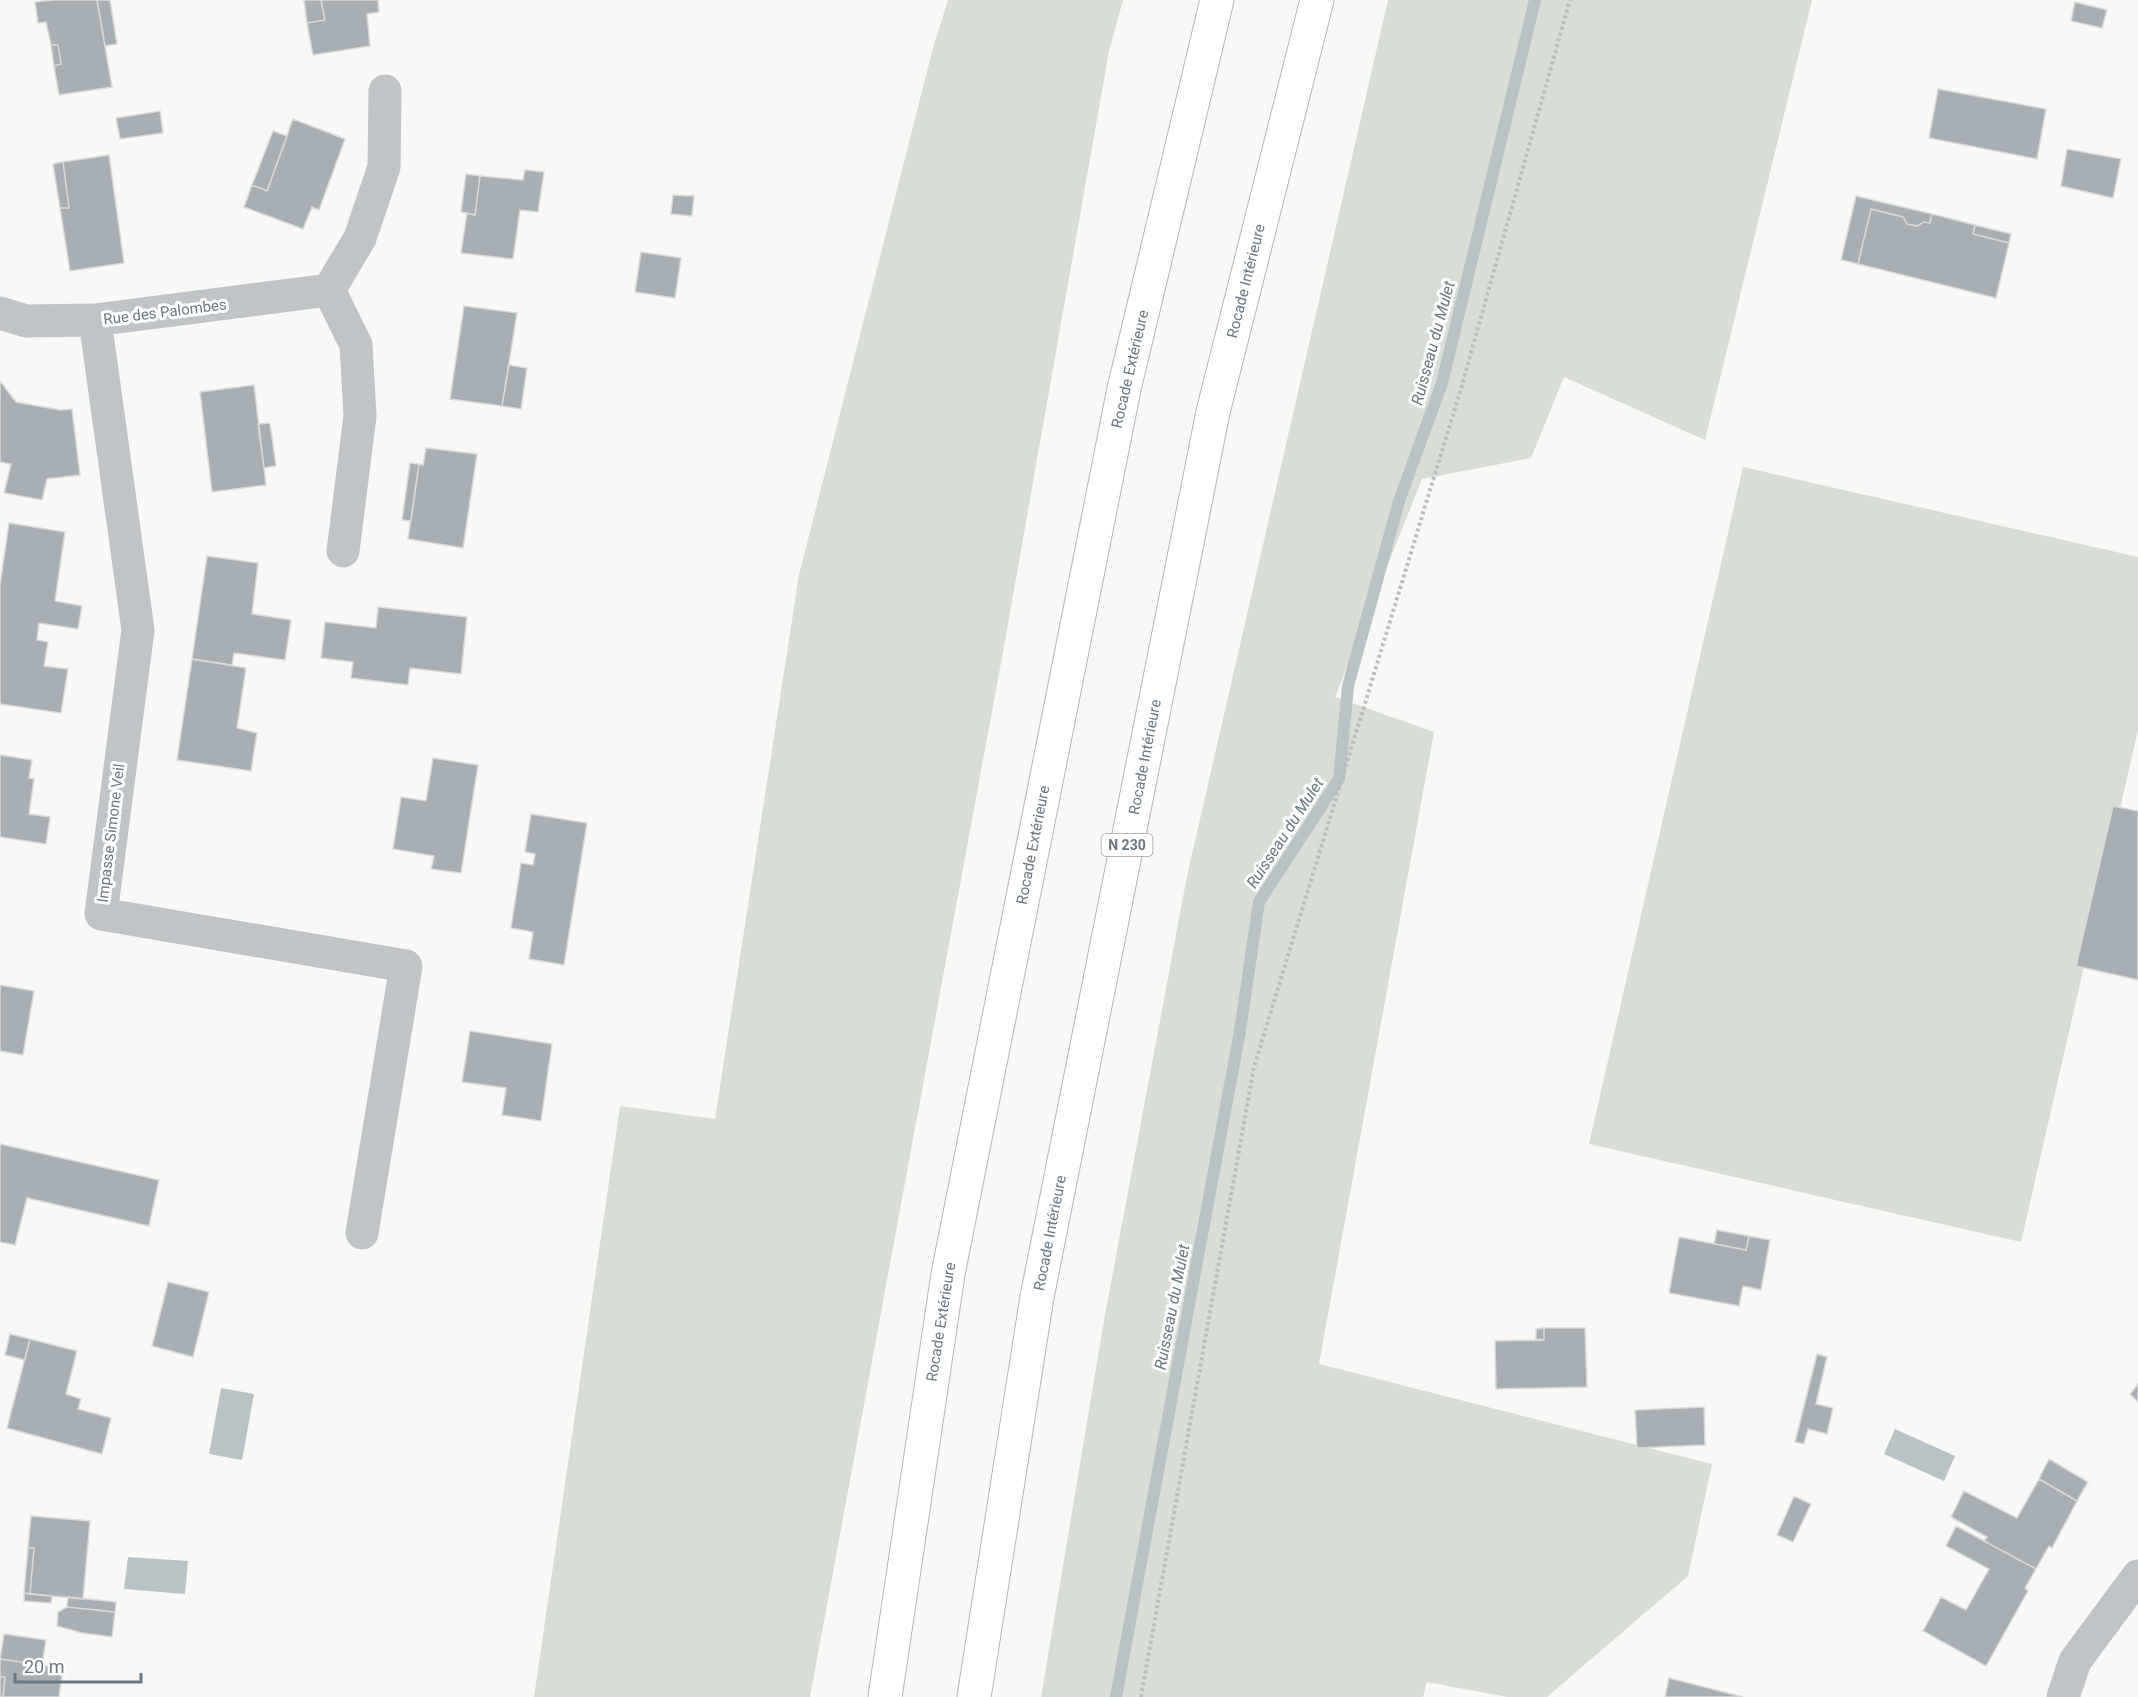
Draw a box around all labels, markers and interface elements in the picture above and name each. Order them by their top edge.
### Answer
street label: Rocade Intérieure [1223,222,1269,340]
water label: Ruisseau du Mulet [1407,278,1459,407]
street label: Rue des Palombes [102,296,228,328]
street label: Rocade Extérieure [1108,308,1152,430]
street label: Rocade Intérieure [1125,698,1165,816]
street label: Impasse Simone Veil [94,763,128,903]
water label: Ruisseau du Mulet [1242,774,1328,892]
street label: Rocade Extérieure [1013,784,1053,906]
road number: N 230 [1102,834,1152,856]
street label: Rocade Intérieure [1030,1174,1070,1292]
water label: Ruisseau du Mulet [1151,1242,1194,1371]
street label: Rocade Extérieure [923,1261,959,1383]
scale bar [15,1646,141,1684]
text: 20 m [24,1656,64,1677]

